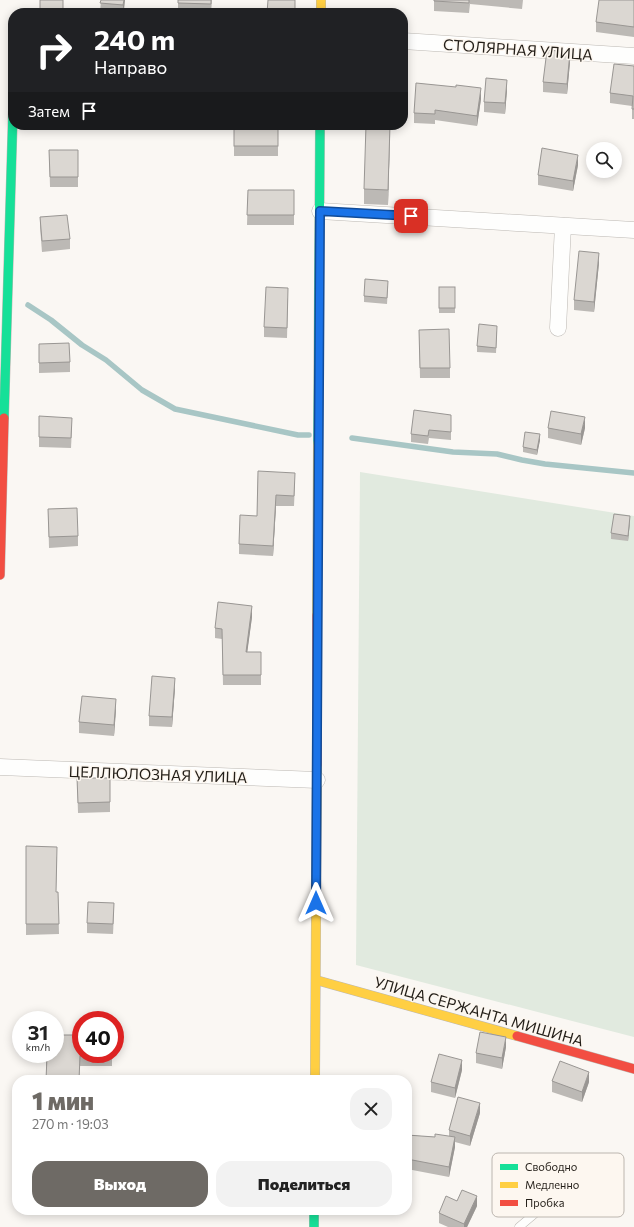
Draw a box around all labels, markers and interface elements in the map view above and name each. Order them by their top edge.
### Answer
text: 240 m [94,22,175,56]
icon: right [28,24,80,76]
street label: СТОЛЯРНАЯ УЛИЦА [443,35,593,63]
text: Направо [94,56,167,78]
icon: arrive [78,100,100,122]
text: Затем [28,102,70,120]
map controls [586,142,622,178]
button: search [586,142,622,178]
pin [394,199,428,233]
icon: arrive [400,205,422,227]
street label: ЦЕЛЛЮЛОЗНАЯ УЛИЦА [68,762,248,786]
position arrow [295,882,337,924]
street label: УЛИЦА СЕРЖАНТА МИШИНА [372,972,586,1050]
speed limit sign: 40 [72,1011,124,1063]
text: 31 [28,1020,48,1044]
text: km/h [26,1041,50,1053]
text: 1 мин [32,1086,94,1115]
button: close [350,1088,392,1130]
text: 270 m · 19:03 [32,1116,109,1132]
legend [492,1153,624,1217]
text: Свободно [525,1160,578,1173]
button: Выход [32,1161,208,1207]
button: Поделиться [216,1161,392,1207]
text: Медленно [525,1178,580,1191]
text: Пробка [525,1196,564,1209]

